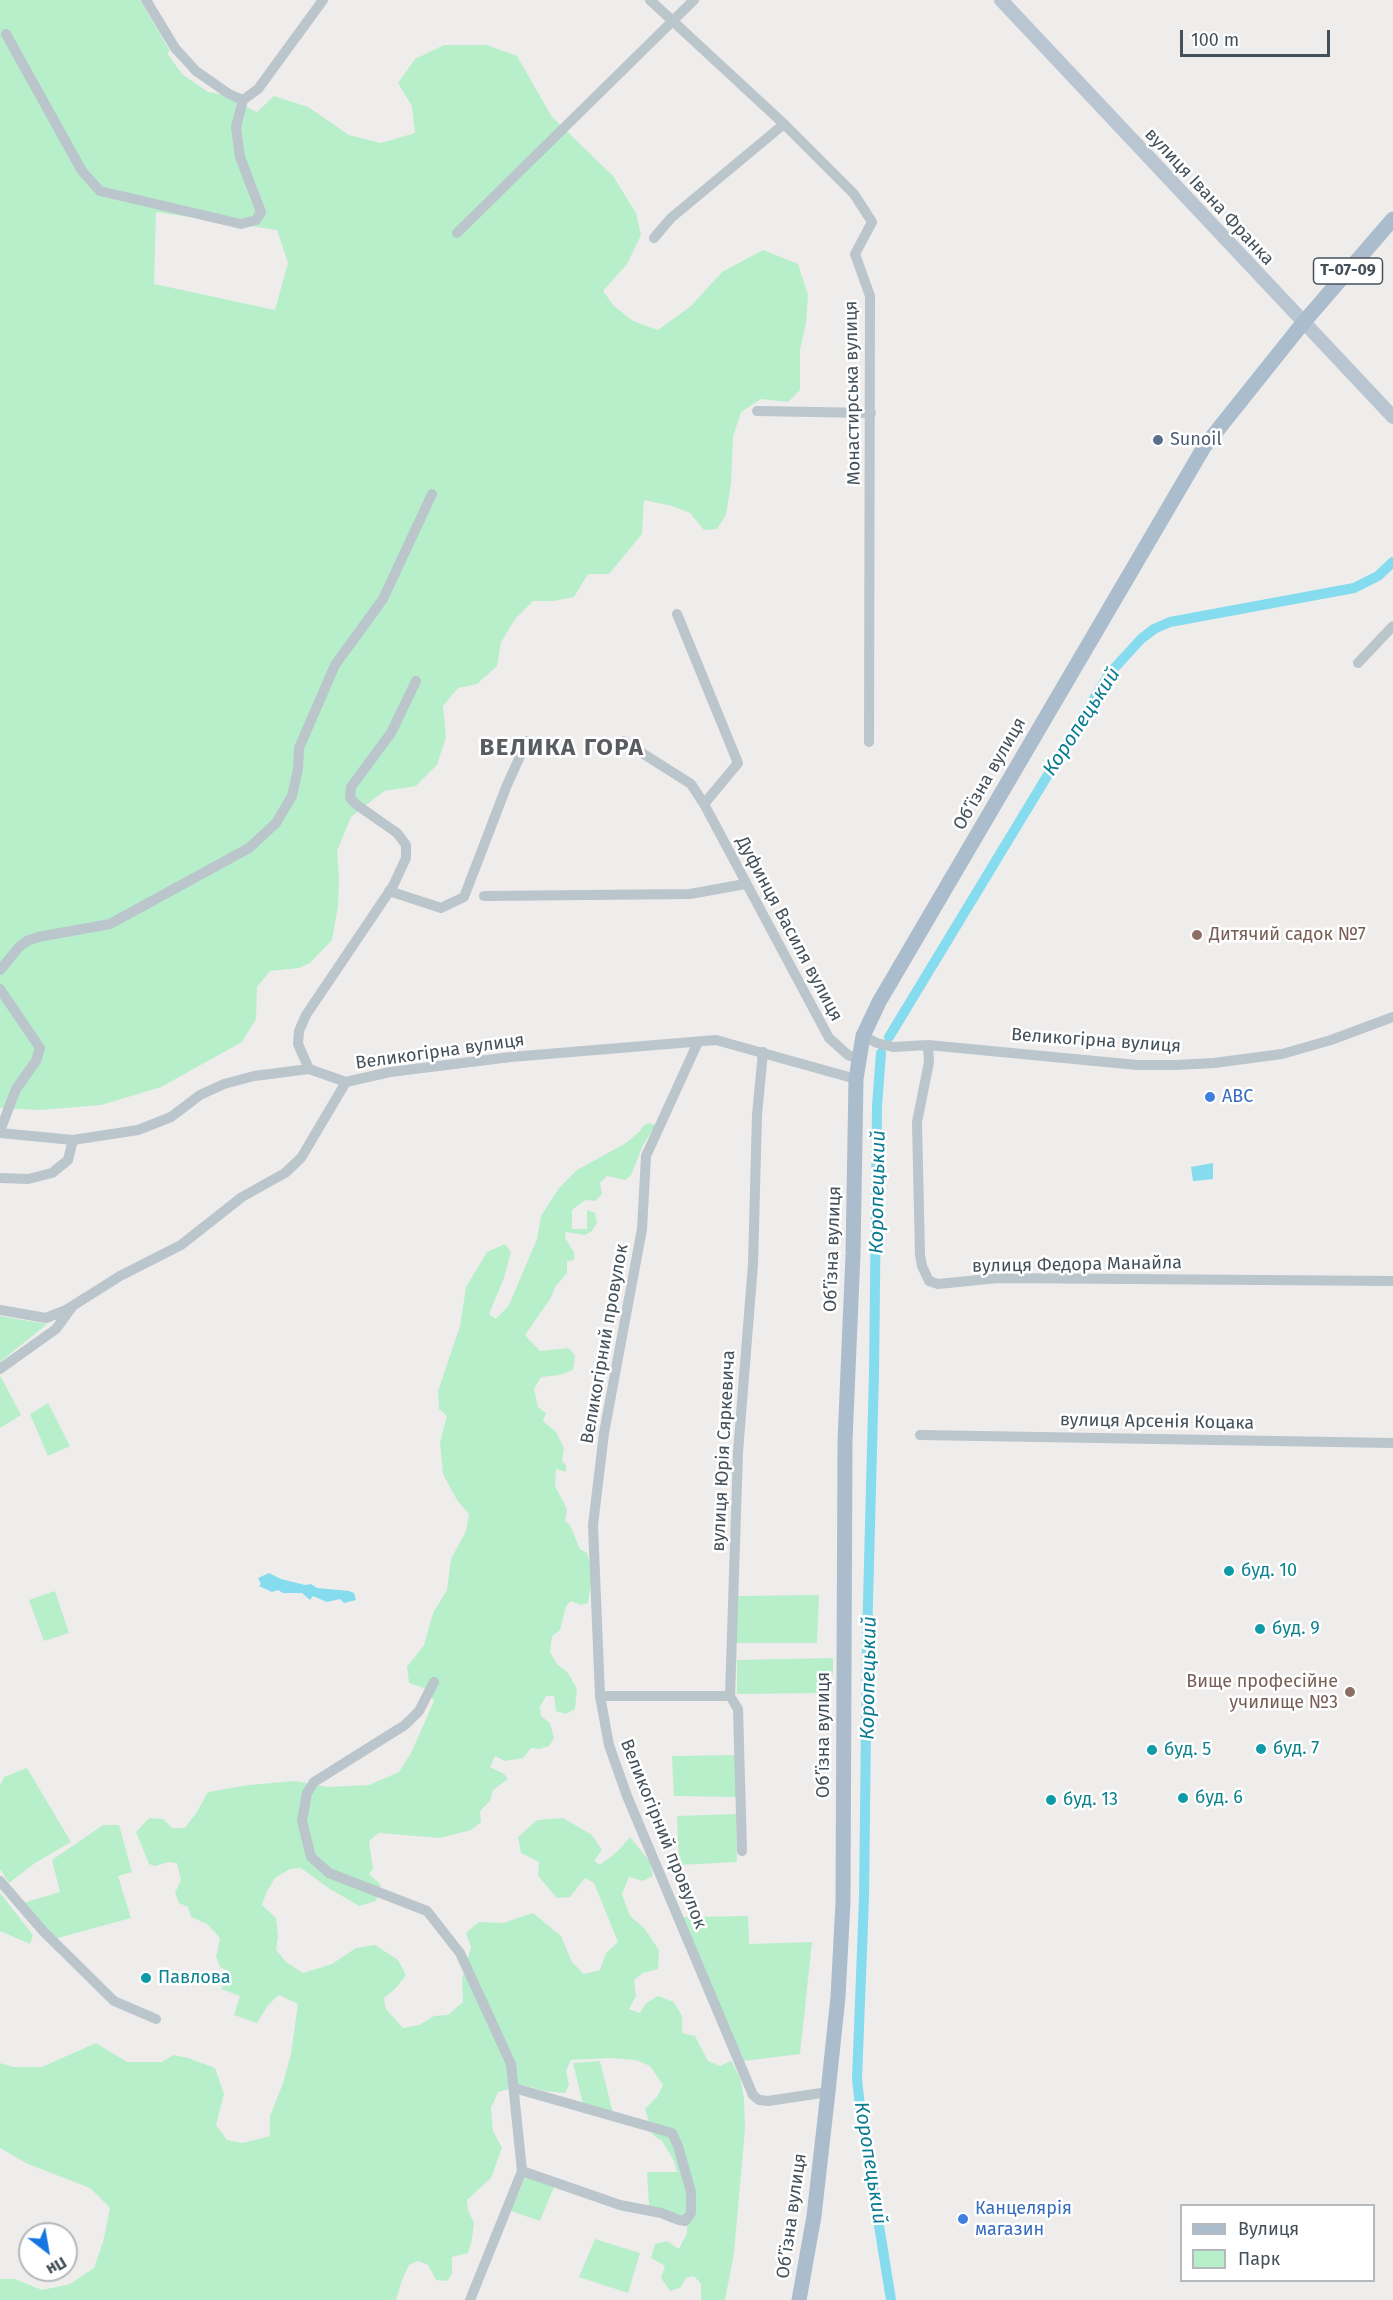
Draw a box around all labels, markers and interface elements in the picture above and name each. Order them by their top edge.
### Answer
scale bar [1183,18,1333,56]
text: 100 m [1191,29,1239,51]
street label: вулиця Івана Франка [1140,124,1278,270]
road number: Т-07-09 [1314,258,1382,284]
street label: Монастирська вулиця [841,300,865,486]
place label: Sunoil [1170,429,1222,451]
marker: Sunoil [1151,433,1165,447]
water label: Коропецький [1038,664,1126,780]
street label: Обʼїзна вулиця [949,714,1031,834]
district label: ВЕЛИКА ГОРА [480,734,644,762]
street label: Дуфинця Василя вулиця [731,833,847,1025]
place label: Дитячий садок №7 [1209,924,1366,946]
marker: Дитячий садок №7 [1190,928,1204,942]
street label: Великогірна вулиця [1010,1024,1182,1058]
street label: Великогірна вулиця [354,1029,526,1075]
place label: АВС [1222,1086,1253,1108]
marker: АВС [1203,1090,1217,1104]
water label: Коропецький [865,1130,891,1254]
street label: Обʼїзна вулиця [820,1185,846,1313]
street label: Великогірний провулок [577,1242,633,1446]
street label: вулиця Федора Манайла [972,1252,1182,1278]
street label: вулиця Юрія Сяркевича [708,1350,740,1552]
street label: вулиця Арсенія Коцака [1060,1410,1254,1434]
place label: буд. 10 [1241,1560,1297,1582]
marker: буд. 10 [1222,1564,1236,1578]
water label: Коропецький [856,1616,882,1740]
place label: буд. 9 [1272,1618,1320,1640]
marker: буд. 9 [1253,1622,1267,1636]
place label: Вище професійне училище №3 [1186,1671,1338,1714]
street label: Обʼїзна вулиця [813,1672,835,1798]
marker: Вище професійне училище №3 [1343,1685,1357,1699]
street label: Великогірний провулок [615,1736,711,1932]
place label: буд. 7 [1273,1738,1319,1760]
place label: буд. 5 [1164,1739,1211,1761]
marker: буд. 7 [1254,1742,1268,1756]
marker: буд. 5 [1145,1743,1159,1757]
place label: буд. 6 [1195,1787,1243,1809]
place label: буд. 13 [1063,1789,1118,1811]
marker: буд. 6 [1176,1791,1190,1805]
marker: буд. 13 [1044,1793,1058,1807]
place label: Павлова [158,1967,231,1989]
marker: Павлова [139,1971,153,1985]
water label: Коропецький [848,2100,892,2226]
street label: Обʼїзна вулиця [773,2152,811,2280]
place label: Канцелярія магазин [975,2198,1072,2240]
legend [1180,2204,1375,2282]
marker: Канцелярія магазин [956,2212,970,2226]
text: Вулиця [1238,2218,1299,2240]
north arrow [18,2222,78,2282]
text: Парк [1238,2248,1280,2270]
text: Пн [43,2253,70,2279]

